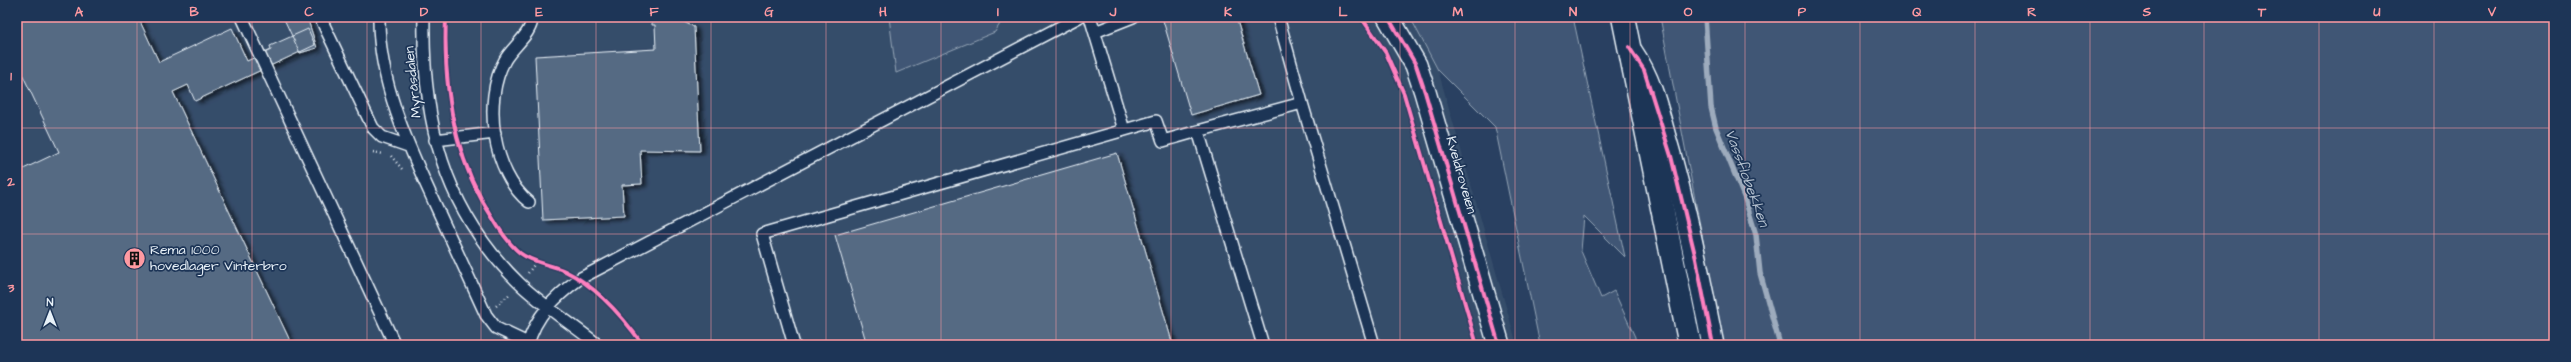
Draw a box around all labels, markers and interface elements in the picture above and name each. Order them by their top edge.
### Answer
text: A [75,3,84,21]
text: B [189,3,199,21]
text: C [304,3,314,21]
text: D [420,3,429,21]
text: E [535,3,543,21]
text: F [649,3,659,21]
text: G [764,3,774,21]
text: H [879,3,887,21]
text: I [997,3,999,21]
text: J [1109,3,1117,21]
text: K [1224,3,1232,21]
text: L [1338,3,1348,21]
text: M [1453,3,1464,21]
text: N [1569,3,1577,21]
text: O [1684,3,1693,21]
text: P [1798,3,1807,21]
text: Q [1912,3,1922,21]
text: R [2027,3,2037,21]
text: S [2142,3,2152,21]
text: T [2257,3,2267,21]
text: U [2372,3,2381,21]
text: V [2487,3,2497,21]
street label: Myråsdalen [399,45,427,119]
text: 1 [10,67,12,85]
water label: Vassflobekken [1720,126,1775,231]
street label: Kveldroveien [1440,134,1482,216]
text: 2 [6,173,15,191]
place label: Rema 1000 hovedlager Vinterbro [150,240,287,276]
building icon: Rema 1000 hovedlager Vinterbro [121,245,147,271]
text: 3 [7,279,15,297]
north arrow [30,292,70,332]
text: N [47,295,54,310]

